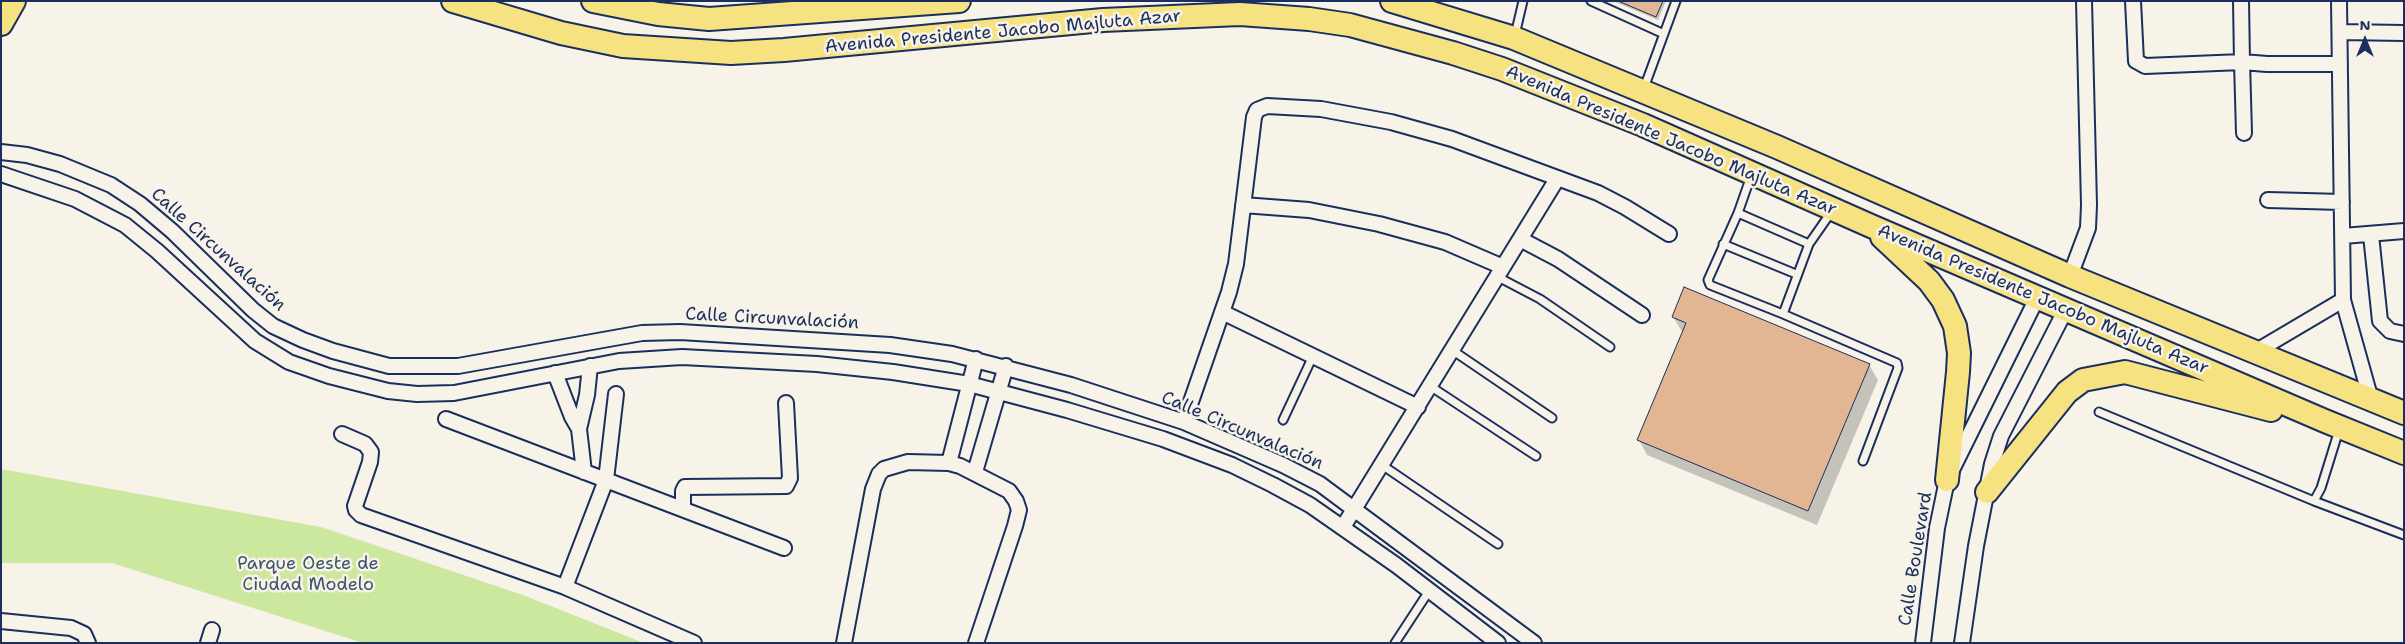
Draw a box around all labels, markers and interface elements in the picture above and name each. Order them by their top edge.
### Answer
street label: Avenida Presidente Jacobo Majluta Azar [824,6,1182,58]
north arrow [2340,15,2390,65]
text: N [2359,16,2371,34]
street label: Avenida Presidente Jacobo Majluta Azar [1502,61,1840,221]
street label: Calle Circunvalación [146,184,290,316]
street label: Avenida Presidente Jacobo Majluta Azar [1874,220,2212,380]
street label: Calle Circunvalación [685,304,859,334]
street label: Calle Circunvalación [1158,387,1326,475]
street label: Calle Boulevard [1895,490,1937,628]
park label: Parque Oeste de Ciudad Modelo [237,553,379,596]

